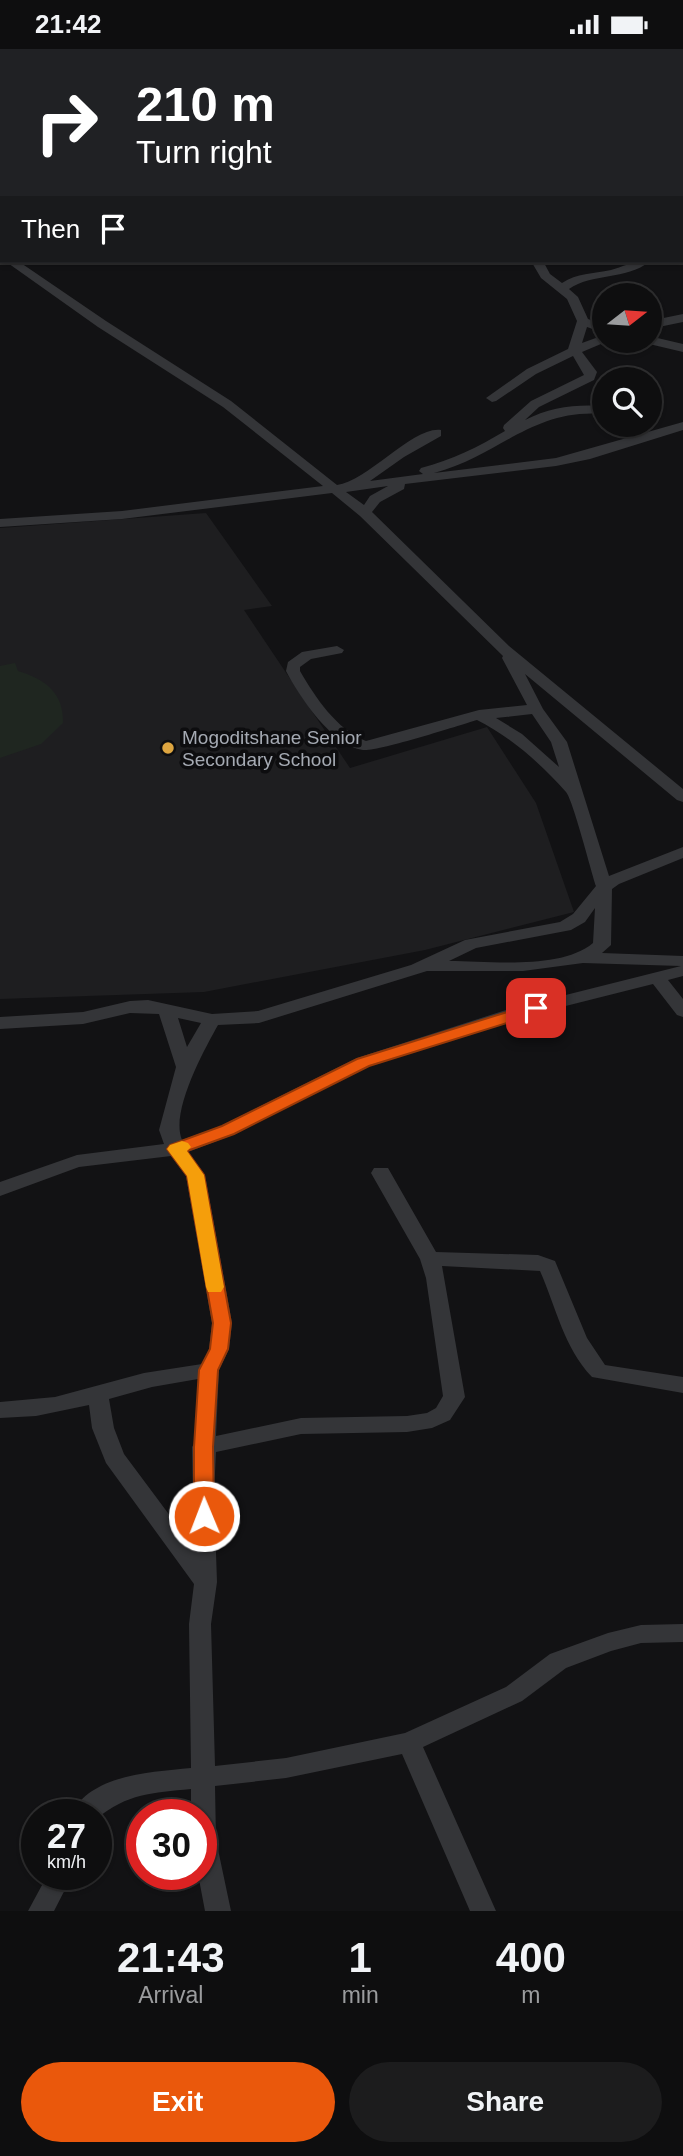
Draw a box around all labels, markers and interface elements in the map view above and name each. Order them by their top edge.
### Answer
text: 21:42 [35,9,102,39]
icon: right [21,77,112,168]
text: 210 m [136,77,275,131]
text: Turn right [136,134,272,170]
icon: arrive [94,210,132,248]
text: Then [21,214,80,244]
north arrow [592,283,662,353]
map controls [592,283,662,437]
button: search [592,367,662,437]
place label: Mogoditshane Senior Secondary School [182,727,362,770]
marker: Mogoditshane Senior Secondary School [160,740,176,756]
pin [506,978,566,1038]
icon: arrive [517,989,555,1027]
position arrow [167,1479,241,1553]
speed limit sign: 30 [126,1799,217,1890]
text: 27 [47,1816,86,1855]
text: km/h [47,1852,86,1872]
text: 21:43 [117,1934,225,1981]
text: 1 [348,1934,372,1981]
text: 400 [496,1934,566,1981]
text: Arrival [138,1982,203,2008]
text: min [342,1982,379,2008]
text: m [521,1982,540,2008]
button: Exit [21,2062,335,2142]
button: Share [349,2062,662,2142]

